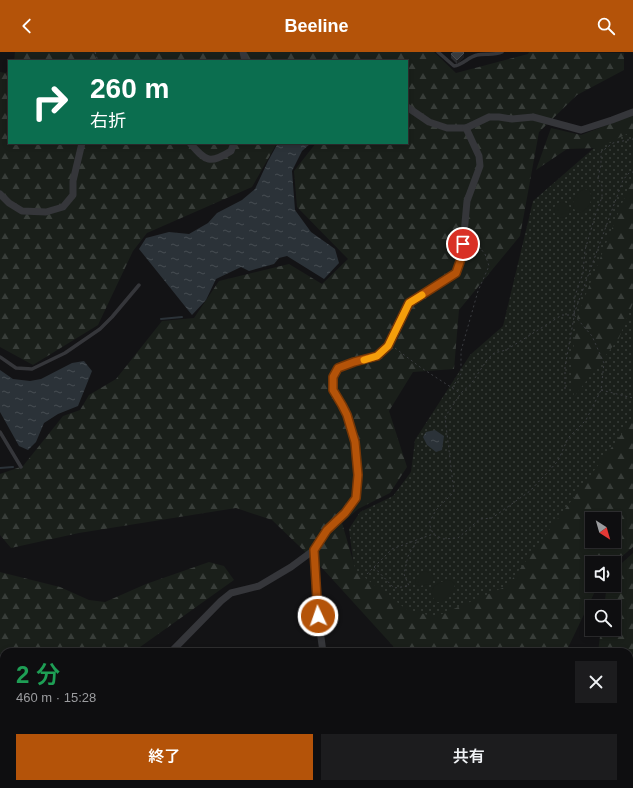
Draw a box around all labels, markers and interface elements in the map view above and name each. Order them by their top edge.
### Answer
icon: back [16,15,38,37]
icon: search [595,15,617,37]
text: Beeline [284,16,349,36]
text: 260 m [90,73,169,104]
icon: right [24,76,76,128]
text: 右折 [90,111,126,131]
pin [446,227,480,261]
icon: arrive [452,233,474,255]
north arrow [585,512,621,548]
map controls [585,512,621,636]
button: sound [585,556,621,592]
position arrow [297,595,339,637]
button: search [585,600,621,636]
text: 2 分 [16,661,60,688]
button: close [575,661,617,703]
text: 460 m · 15:28 [16,690,96,705]
button: 終了 [16,734,313,780]
button: 共有 [321,734,617,780]

